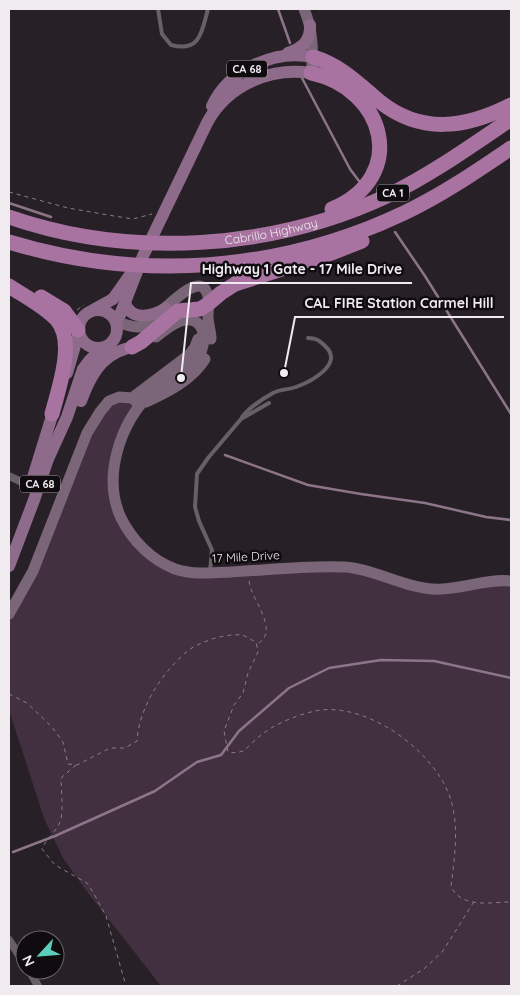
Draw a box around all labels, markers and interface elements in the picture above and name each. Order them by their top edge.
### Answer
road number: CA 68 [227,61,267,78]
road number: CA 1 [377,184,409,202]
street label: Cabrillo Highway [224,215,319,247]
callout: Highway 1 Gate - 17 Mile Drive [191,254,412,283]
text: Highway 1 Gate - 17 Mile Drive [202,260,402,278]
callout: CAL FIRE Station Carmel Hill [295,288,504,317]
text: CAL FIRE Station Carmel Hill [304,294,494,312]
road number: CA 68 [20,476,60,492]
street label: 17 Mile Drive [212,547,281,566]
north arrow [15,930,65,980]
text: N [18,952,39,969]

